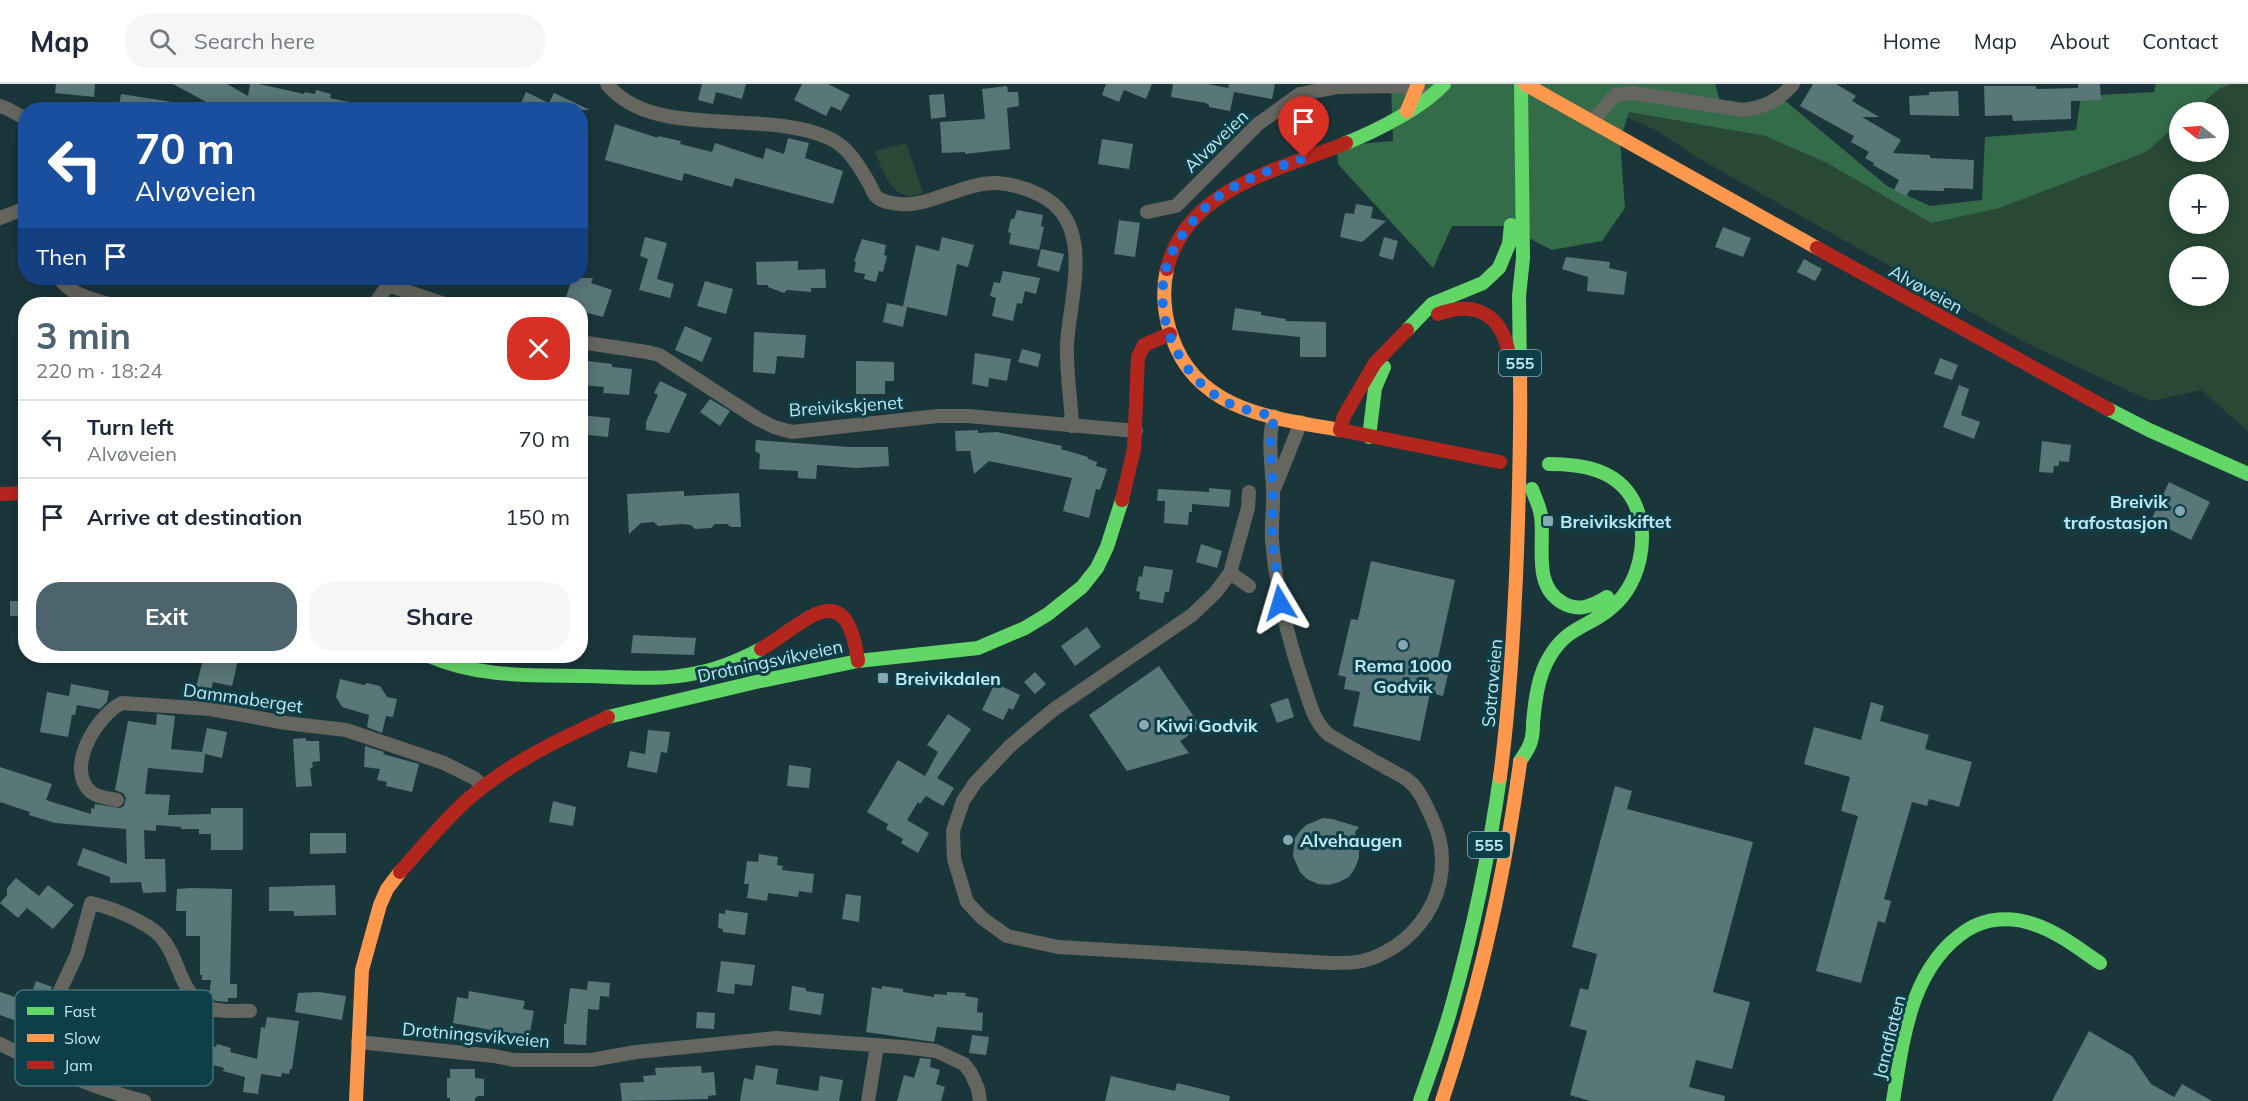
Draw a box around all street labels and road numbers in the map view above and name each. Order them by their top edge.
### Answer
street label: Alvøveien [1179,105,1253,177]
street label: Alvøveien [1885,259,1967,319]
road number: 555 [1499,350,1541,376]
street label: Breivikskjenet [788,391,904,421]
street label: Drotningsvikveien [695,634,845,688]
street label: Sotraveien [1477,638,1507,728]
street label: Dammaberget [182,678,304,718]
road number: 555 [1468,832,1510,858]
street label: Janaflaten [1867,993,1911,1081]
street label: Drotningsvikveien [401,1017,551,1053]

